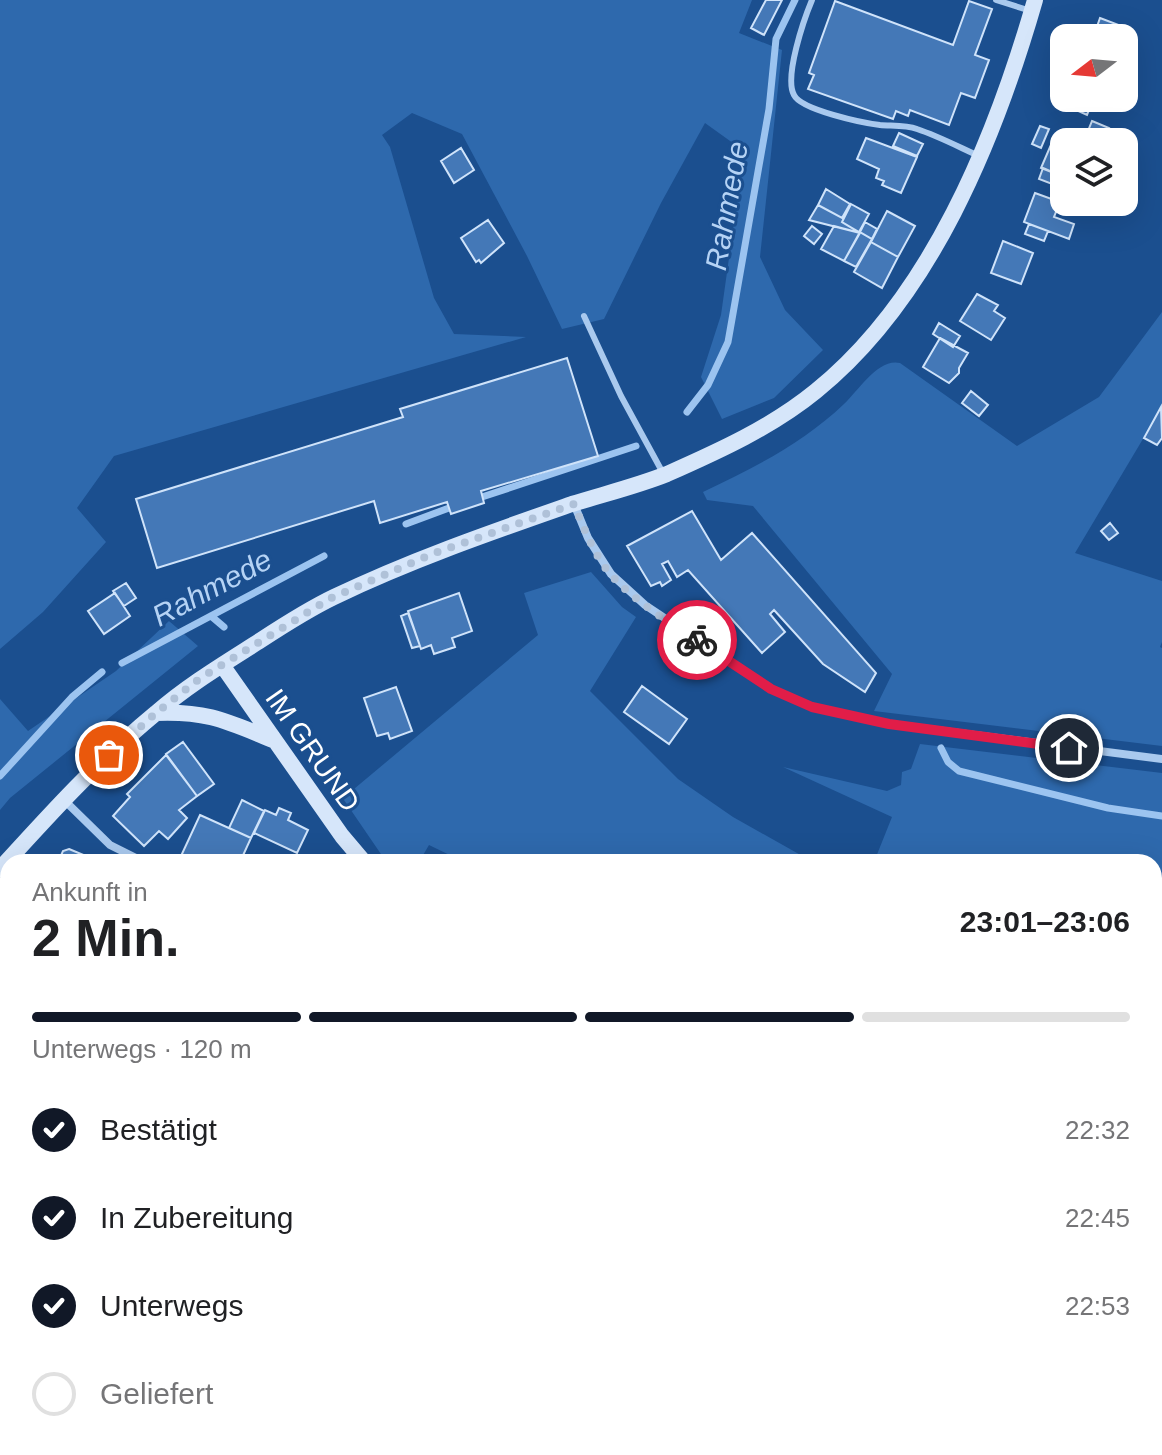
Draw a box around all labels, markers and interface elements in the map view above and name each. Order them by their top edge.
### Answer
north arrow [1050,24,1138,112]
map controls [1050,24,1138,216]
button: layers [1050,128,1138,216]
water label: Rahmede [699,139,754,273]
water label: Rahmede [147,542,277,633]
courier [657,600,737,680]
icon: bike [675,618,719,662]
street label: IM GRUND [259,683,366,817]
pin [1035,714,1103,782]
pin [75,721,143,789]
icon: home [1047,726,1091,770]
icon: bag [87,733,131,777]
text: Ankunft in [32,877,148,907]
text: 23:01–23:06 [960,905,1130,938]
text: 2 Min. [32,909,179,967]
text: Unterwegs · 120 m [32,1034,252,1064]
icon: check [32,1108,76,1152]
text: Bestätigt [100,1113,217,1146]
text: 22:32 [1065,1115,1130,1145]
icon: check [32,1196,76,1240]
text: In Zubereitung [100,1201,293,1234]
text: 22:45 [1065,1203,1130,1233]
icon: check [32,1284,76,1328]
text: Unterwegs [100,1289,243,1322]
text: 22:53 [1065,1291,1130,1321]
text: Geliefert [100,1377,213,1410]

